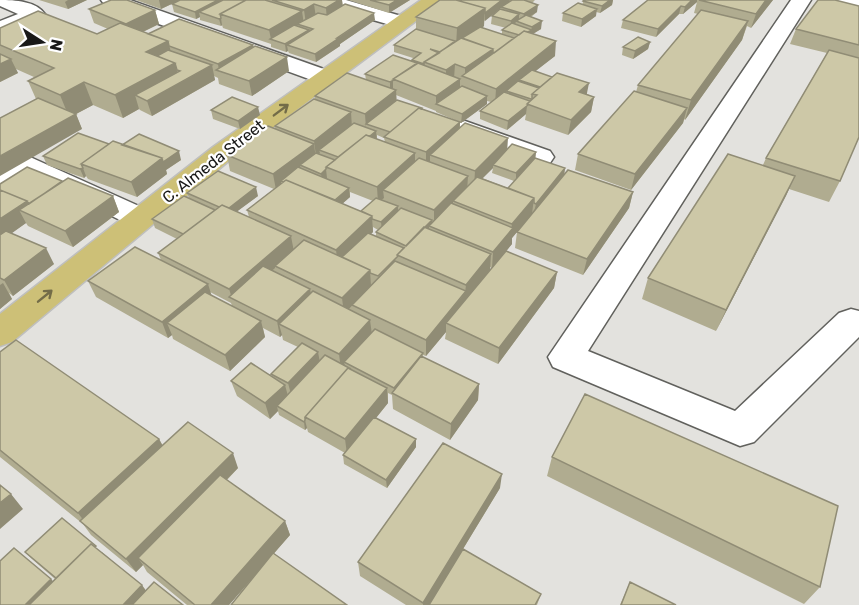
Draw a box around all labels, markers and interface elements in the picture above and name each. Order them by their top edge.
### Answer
north arrow [12,12,72,72]
text: N [46,37,67,53]
one-way arrow [272,103,288,116]
street label: C. Almeda Street [158,116,268,207]
one-way arrow [37,290,53,303]

